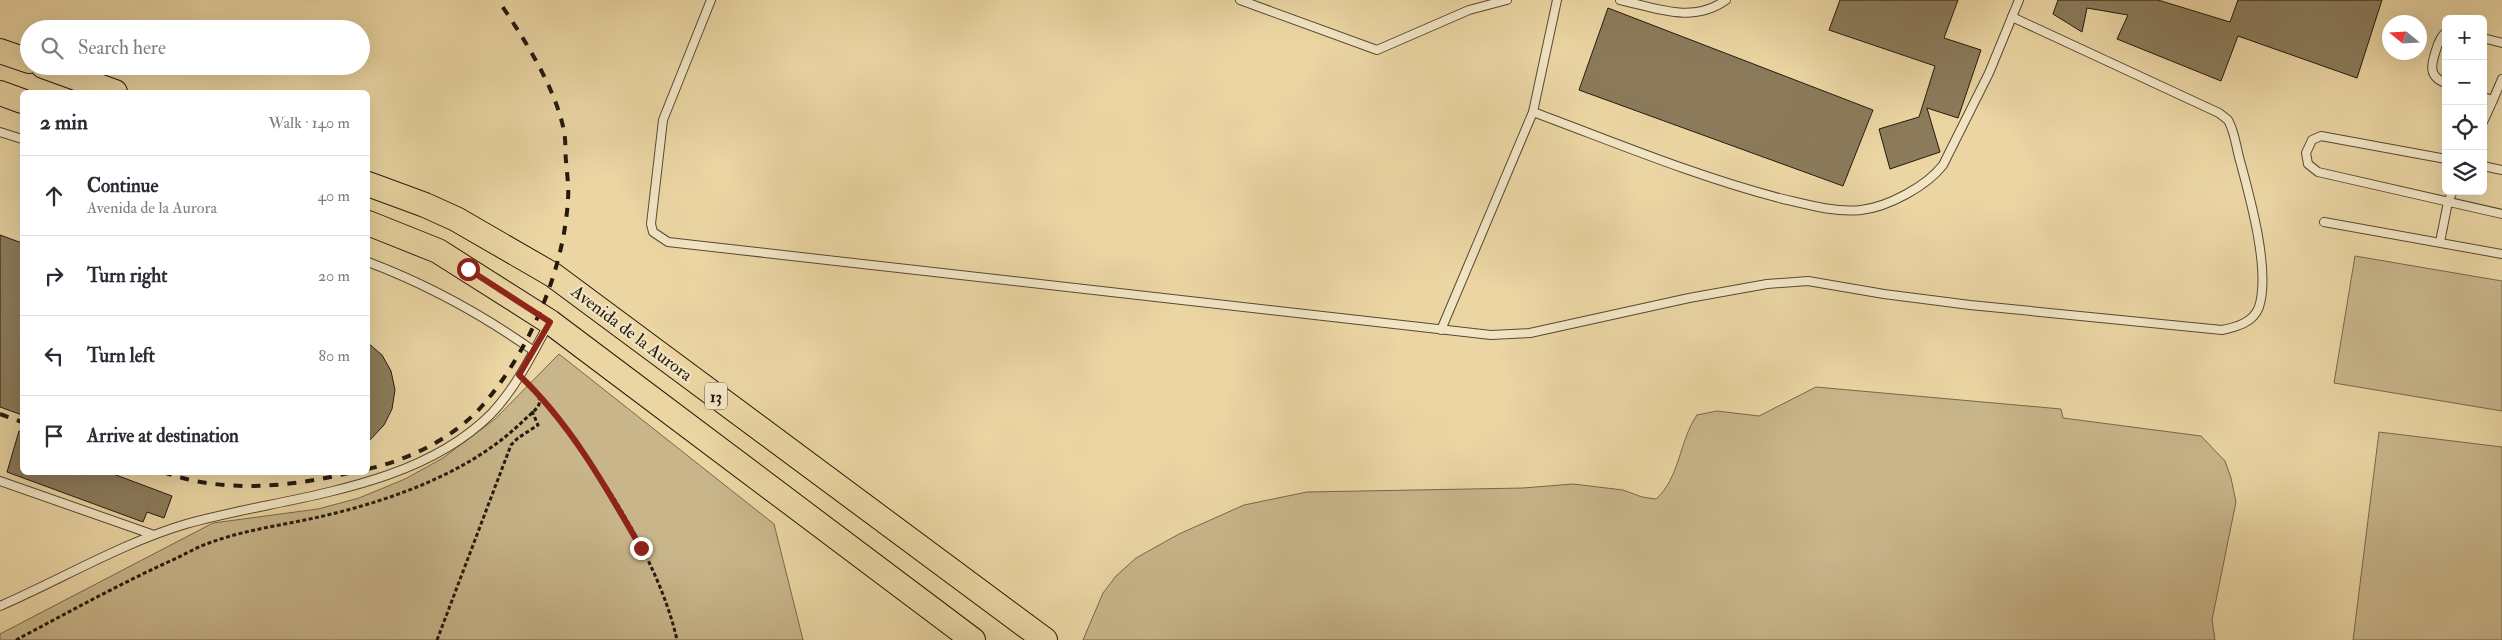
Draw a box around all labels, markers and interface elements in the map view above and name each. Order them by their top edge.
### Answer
north arrow [2382,15,2427,60]
map controls [2442,15,2487,195]
button: + [2442,15,2487,60]
search box [20,20,370,75]
icon: search [38,34,66,62]
text: Search here [78,36,166,60]
button: − [2442,60,2487,105]
button: locate [2442,105,2487,150]
text: 2 min [40,109,88,136]
text: Walk · 140 m [269,113,350,133]
button: layers [2442,150,2487,195]
text: Continue [87,174,158,198]
icon: ahead [40,182,68,210]
text: 40 m [317,186,350,206]
text: Avenida de la Aurora [87,198,217,218]
route start [457,258,480,281]
icon: right [40,262,68,290]
text: Turn right [87,264,167,288]
text: 20 m [318,266,350,286]
street label: Avenida de la Aurora [566,280,697,387]
icon: left [40,342,68,370]
text: Turn left [87,344,155,368]
text: 80 m [319,346,350,366]
road number: 13 [705,382,727,410]
icon: arrive [40,422,68,450]
text: Arrive at destination [87,424,239,448]
route end [630,537,653,560]

